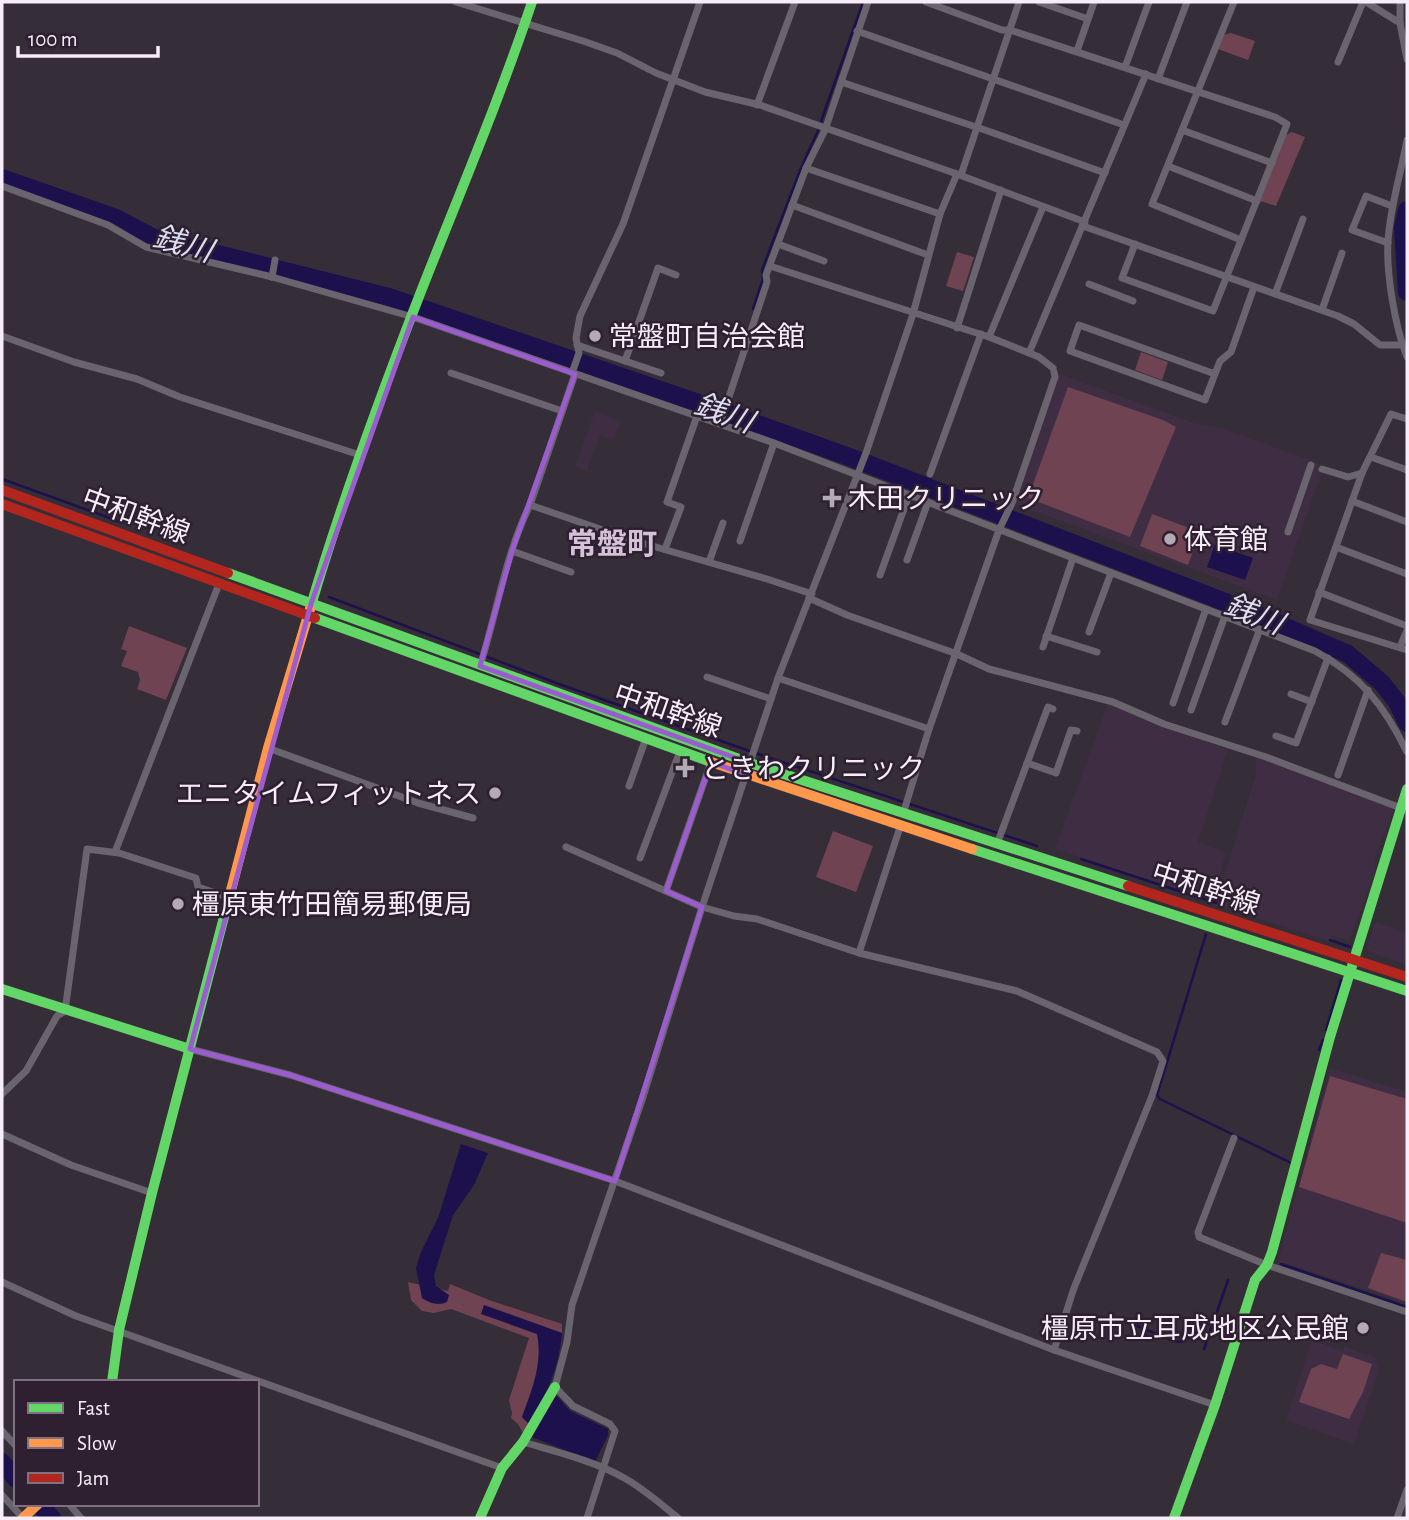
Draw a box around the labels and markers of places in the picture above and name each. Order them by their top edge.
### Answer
place label: 常盤町自治会館 [609,322,805,352]
marker: 常盤町自治会館 [587,328,603,344]
place label: 木田クリニック [848,484,1044,514]
marker: 木田クリニック [822,488,842,508]
place label: 体育館 [1184,525,1268,555]
marker: 体育館 [1162,531,1178,547]
place label: ときわクリニック [701,755,925,784]
marker: ときわクリニック [675,758,695,778]
place label: エニタイムフィットネス [176,780,481,809]
marker: エニタイムフィットネス [487,785,503,801]
place label: 橿原東竹田簡易郵便局 [192,890,472,920]
marker: 橿原東竹田簡易郵便局 [170,896,186,912]
place label: 橿原市立耳成地区公民館 [1041,1314,1349,1344]
marker: 橿原市立耳成地区公民館 [1355,1320,1371,1336]

